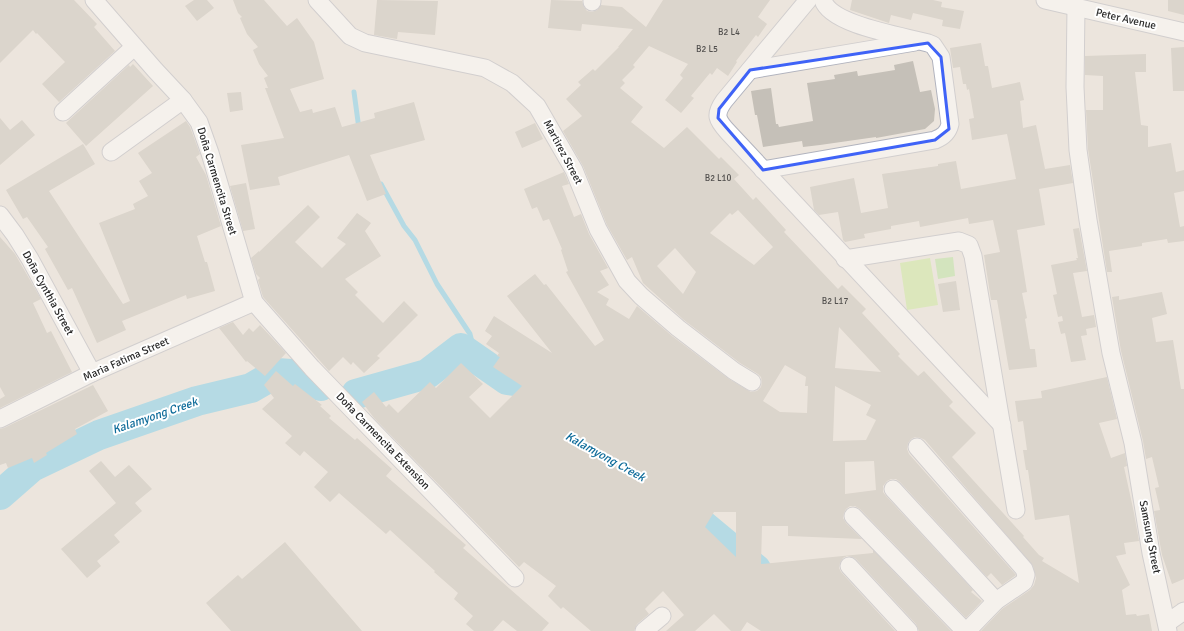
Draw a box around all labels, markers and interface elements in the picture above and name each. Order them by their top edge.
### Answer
street label: Peter Avenue [1095,6,1157,32]
house number: B2 L4 [718,27,740,38]
house number: B2 L5 [696,44,718,55]
street label: Martirez Street [541,118,585,187]
street label: Doña Carmencita Street [194,126,240,237]
house number: B2 L10 [705,173,731,184]
street label: Doña Cynthia Street [20,249,77,337]
house number: B2 L17 [822,296,848,307]
street label: Maria Fatima Street [81,334,171,384]
street label: Doña Carmencita Extension [333,390,433,492]
water label: Kalamyong Creek [111,394,200,438]
water label: Kalamyong Creek [562,429,648,486]
street label: Samsung Street [1137,499,1163,575]

